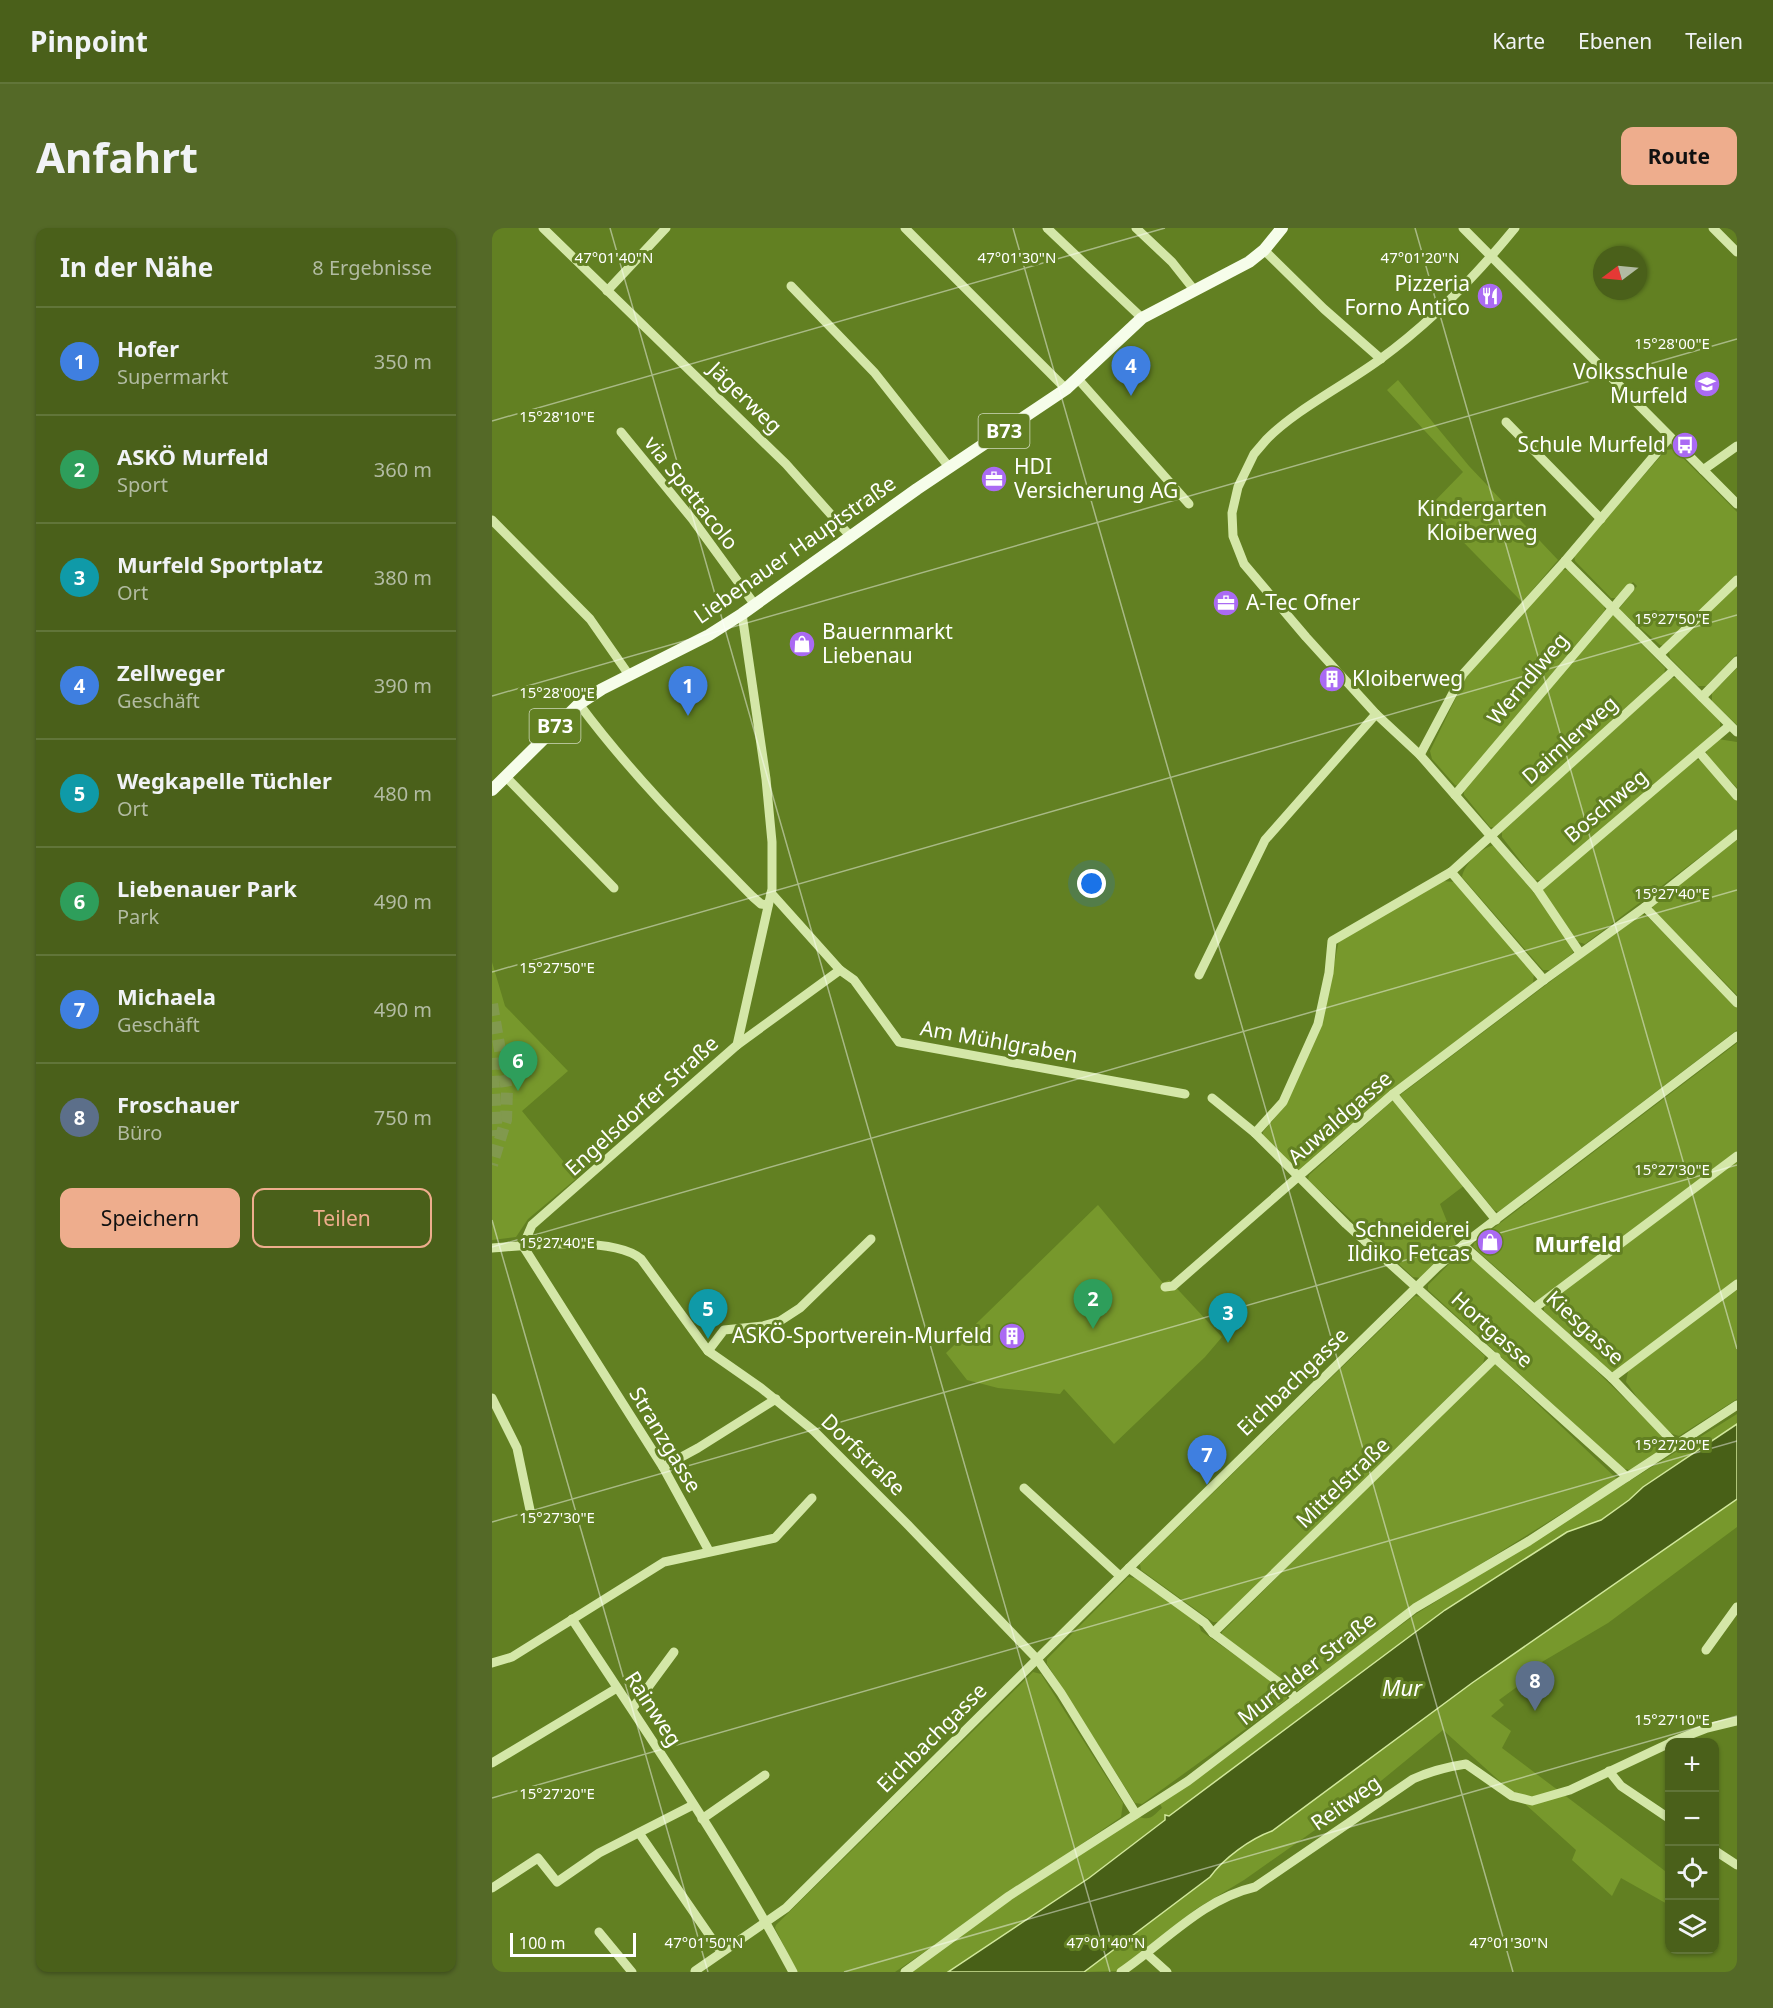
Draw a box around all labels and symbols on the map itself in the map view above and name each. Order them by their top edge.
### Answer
north arrow [1593,246,1647,300]
text: 47°01'40"N [575,247,653,267]
text: 47°01'30"N [978,247,1056,267]
text: 47°01'20"N [1381,247,1459,267]
place label: Pizzeria Forno Antico [1344,269,1470,321]
restaurant icon: Pizzeria Forno Antico [1475,281,1505,311]
text: 15°28'00"E [1634,333,1710,353]
pin: 4 [1112,346,1150,396]
street label: Jägerweg [701,354,789,439]
place label: Volksschule Murfeld [1573,357,1688,409]
school or university icon: Volksschule Murfeld [1692,369,1722,399]
text: 15°28'10"E [519,406,595,426]
road number: B73 [978,414,1030,448]
street label: via Spettacolo [638,430,745,555]
place label: Schule Murfeld [1518,430,1666,458]
bus stop icon: Schule Murfeld [1670,430,1700,460]
place label: HDI Versicherung AG [1014,452,1178,504]
office icon: HDI Versicherung AG [979,464,1009,494]
street label: Liebenauer Hauptstraße [688,469,901,630]
park label: Kindergarten Kloiberweg [1417,494,1547,546]
office icon: A-Tec Ofner [1211,588,1241,618]
place label: A-Tec Ofner [1246,588,1360,616]
text: 15°27'50"E [1634,608,1710,628]
place label: Bauernmarkt Liebenau [822,617,953,669]
street label: Werndlweg [1480,626,1574,730]
shop icon: Bauernmarkt Liebenau [787,629,817,659]
building icon: Kloiberweg [1317,664,1347,694]
place label: Kloiberweg [1352,664,1463,692]
pin: 1 [668,666,708,716]
text: 15°28'00"E [519,682,595,702]
street label: Daimlerweg [1516,689,1623,790]
road number: B73 [530,709,580,743]
street label: Boschweg [1558,762,1653,848]
your location [1077,869,1106,898]
text: 15°27'40"E [1634,883,1710,903]
text: 15°27'50"E [519,957,595,977]
street label: Am Mühlgraben [918,1013,1080,1069]
street label: Engelsdorfer Straße [559,1029,724,1181]
pin: 6 [498,1042,538,1091]
street label: Auwaldgasse [1281,1064,1397,1170]
text: 15°27'30"E [1634,1159,1710,1179]
place label: Schneiderei Ildiko Fetcas [1348,1215,1470,1267]
shop icon: Schneiderei Ildiko Fetcas [1475,1227,1505,1257]
district label: Murfeld [1535,1228,1622,1258]
text: 15°27'40"E [519,1232,595,1252]
pin: 2 [1074,1280,1112,1329]
street label: Kiesgasse [1541,1284,1631,1371]
street label: Hortgasse [1446,1285,1540,1374]
pin: 5 [688,1290,728,1339]
pin: 3 [1208,1294,1248,1343]
place label: ASKÖ-Sportverein-Murfeld [732,1321,992,1349]
building icon: ASKÖ-Sportverein-Murfeld [997,1321,1027,1351]
street label: Eichbachgasse [1231,1321,1354,1442]
street label: Stranzgasse [623,1381,708,1498]
street label: Dorfstraße [816,1407,912,1501]
street label: Mittelstraße [1290,1431,1395,1534]
text: 15°27'20"E [1634,1434,1710,1454]
pin: 7 [1188,1436,1226,1485]
text: 15°27'30"E [519,1507,595,1527]
street label: Murfelder Straße [1231,1605,1381,1731]
pin: 8 [1516,1662,1554,1711]
street label: Rainweg [619,1665,689,1752]
water label: Mur [1382,1672,1423,1702]
street label: Eichbachgasse [870,1676,992,1798]
text: 15°27'10"E [1634,1709,1710,1729]
street label: Reitweg [1305,1768,1386,1836]
text: 15°27'20"E [519,1783,595,1803]
scale bar [510,1930,636,1958]
text: 47°01'50"N [665,1932,743,1952]
text: 47°01'40"N [1067,1932,1145,1952]
text: 47°01'30"N [1470,1932,1548,1952]

